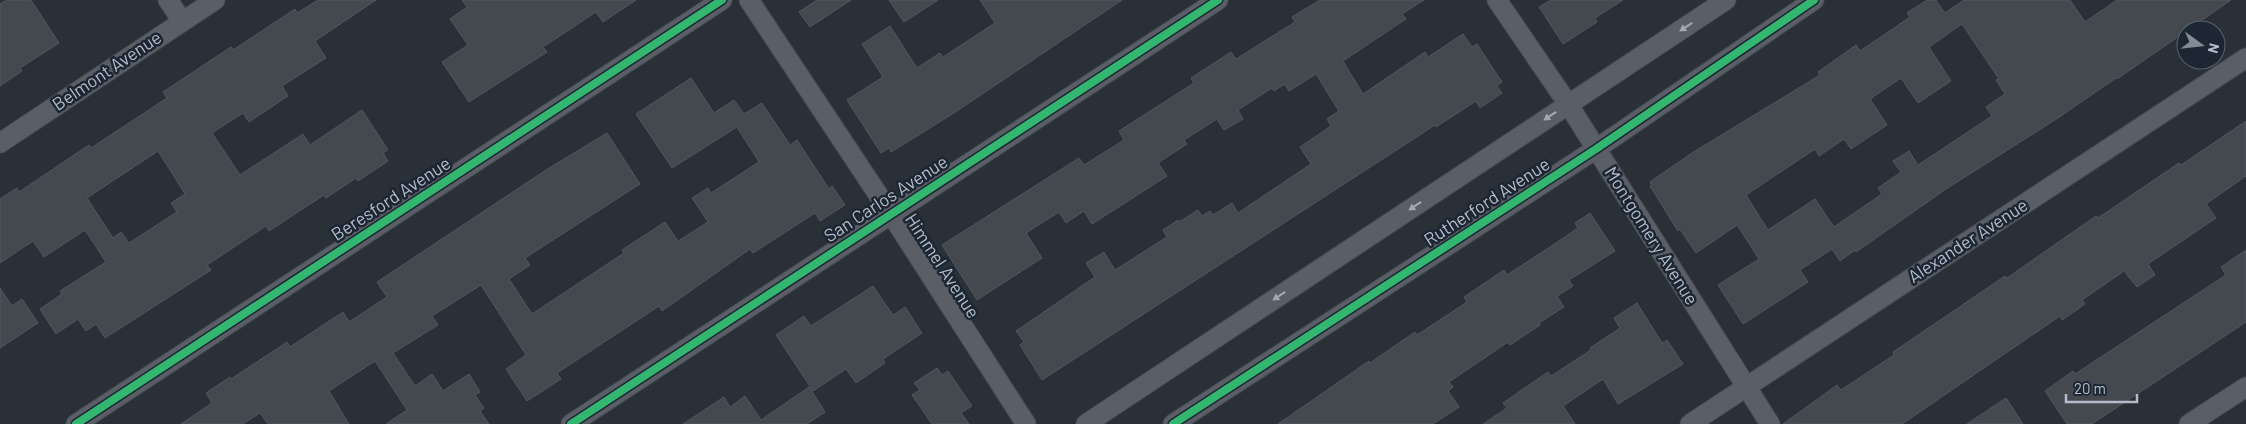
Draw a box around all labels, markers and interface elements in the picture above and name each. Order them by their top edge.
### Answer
north arrow [2176,20,2226,70]
one-way arrow [1679,22,1692,32]
street label: Belmont Avenue [48,26,165,115]
text: N [2205,42,2223,55]
one-way arrow [1543,111,1557,121]
street label: San Carlos Avenue [820,150,951,246]
street label: Beresford Avenue [327,151,454,245]
street label: Rutherford Avenue [1419,152,1554,250]
street label: Montgomery Avenue [1600,162,1703,309]
street label: Alexander Avenue [1903,193,2032,287]
one-way arrow [1408,201,1421,211]
street label: Himmel Avenue [901,209,985,322]
one-way arrow [1273,291,1286,301]
scale bar [2066,372,2137,404]
text: 20 m [2074,379,2106,397]

